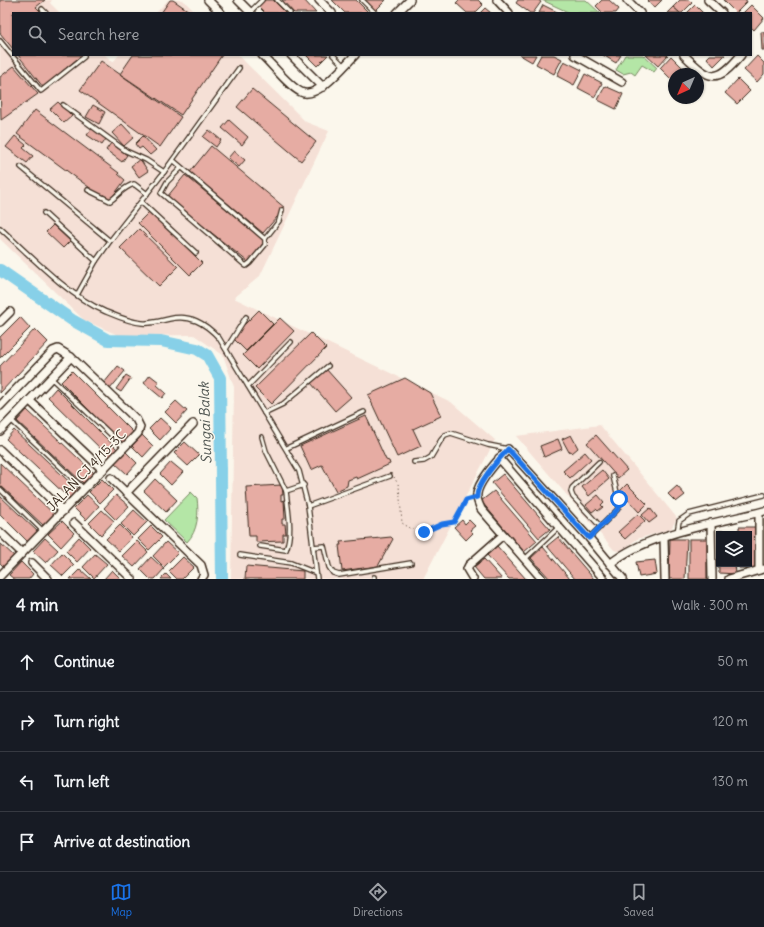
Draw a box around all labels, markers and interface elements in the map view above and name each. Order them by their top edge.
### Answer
search box [12,12,752,56]
icon: search [26,23,48,45]
text: Search here [58,25,139,44]
north arrow [668,68,704,104]
water label: Sungai Balak [195,381,215,464]
street label: JALAN CJ 4/15-3C [43,426,130,515]
route start [610,490,628,508]
route end [415,523,433,541]
map controls [716,531,752,567]
button: layers [716,531,752,567]
text: 4 min [16,594,58,616]
text: Walk · 300 m [672,597,748,614]
icon: ahead [16,651,38,673]
text: Continue [54,652,115,671]
text: 50 m [717,653,748,670]
icon: right [16,711,38,733]
text: Turn right [54,712,119,731]
text: 120 m [713,713,748,730]
icon: left [16,771,38,793]
text: Turn left [54,772,109,791]
text: 130 m [712,773,748,790]
icon: arrive [16,831,38,853]
text: Arrive at destination [54,832,190,851]
tab: Map [110,881,132,919]
tab: Directions [353,881,403,919]
tab: Saved [623,881,654,919]

